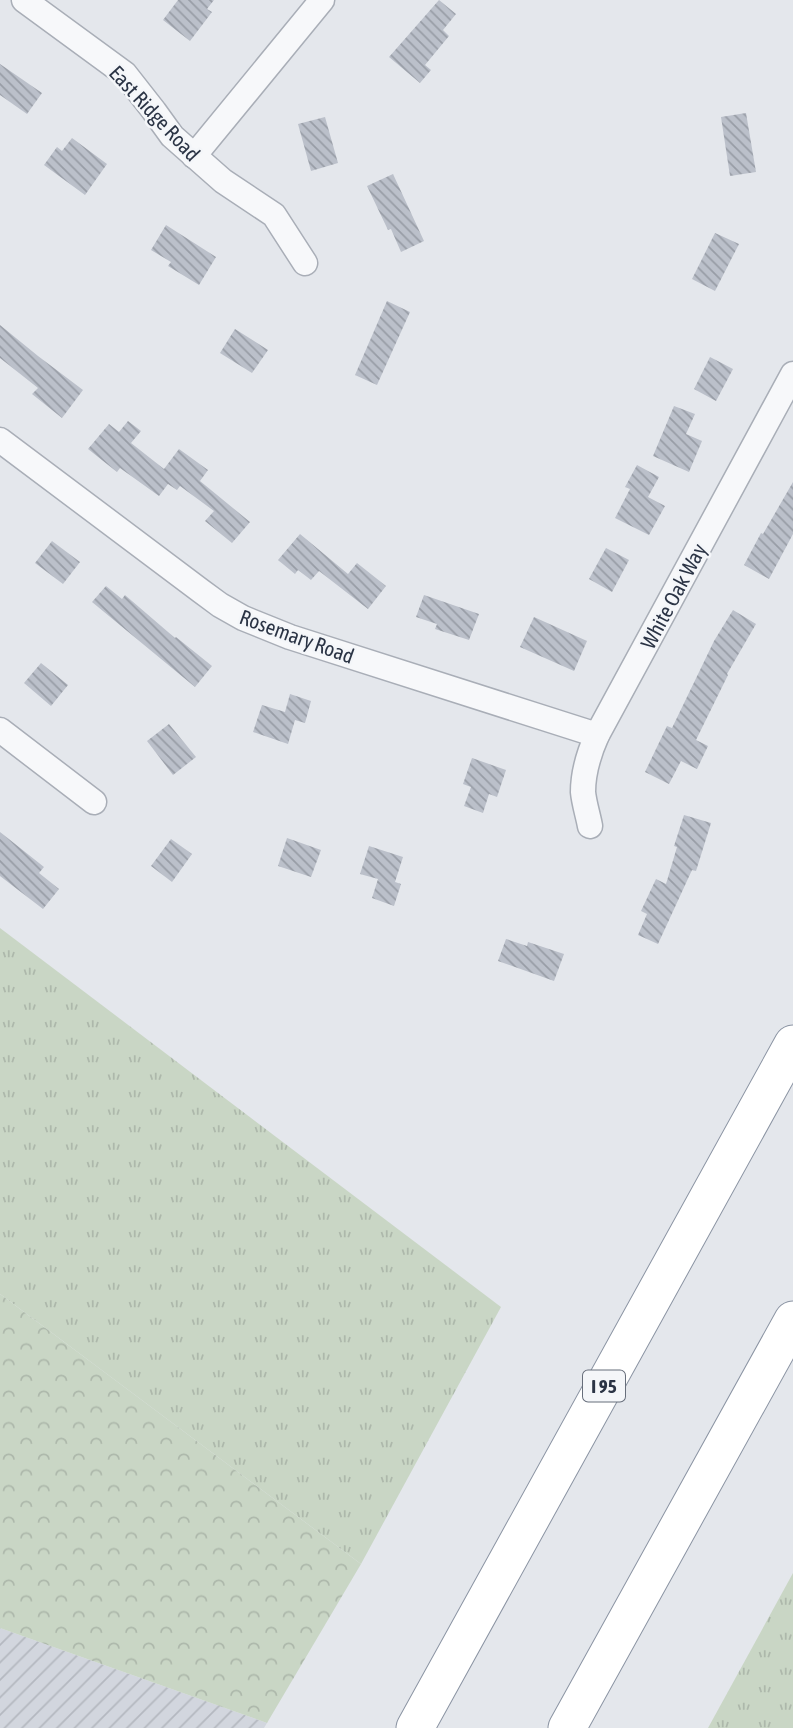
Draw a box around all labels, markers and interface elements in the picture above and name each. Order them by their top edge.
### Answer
street label: East Ridge Road [105,60,205,166]
street label: White Oak Way [635,539,711,653]
street label: Rosemary Road [237,604,357,668]
road number: I 95 [583,1370,625,1402]

